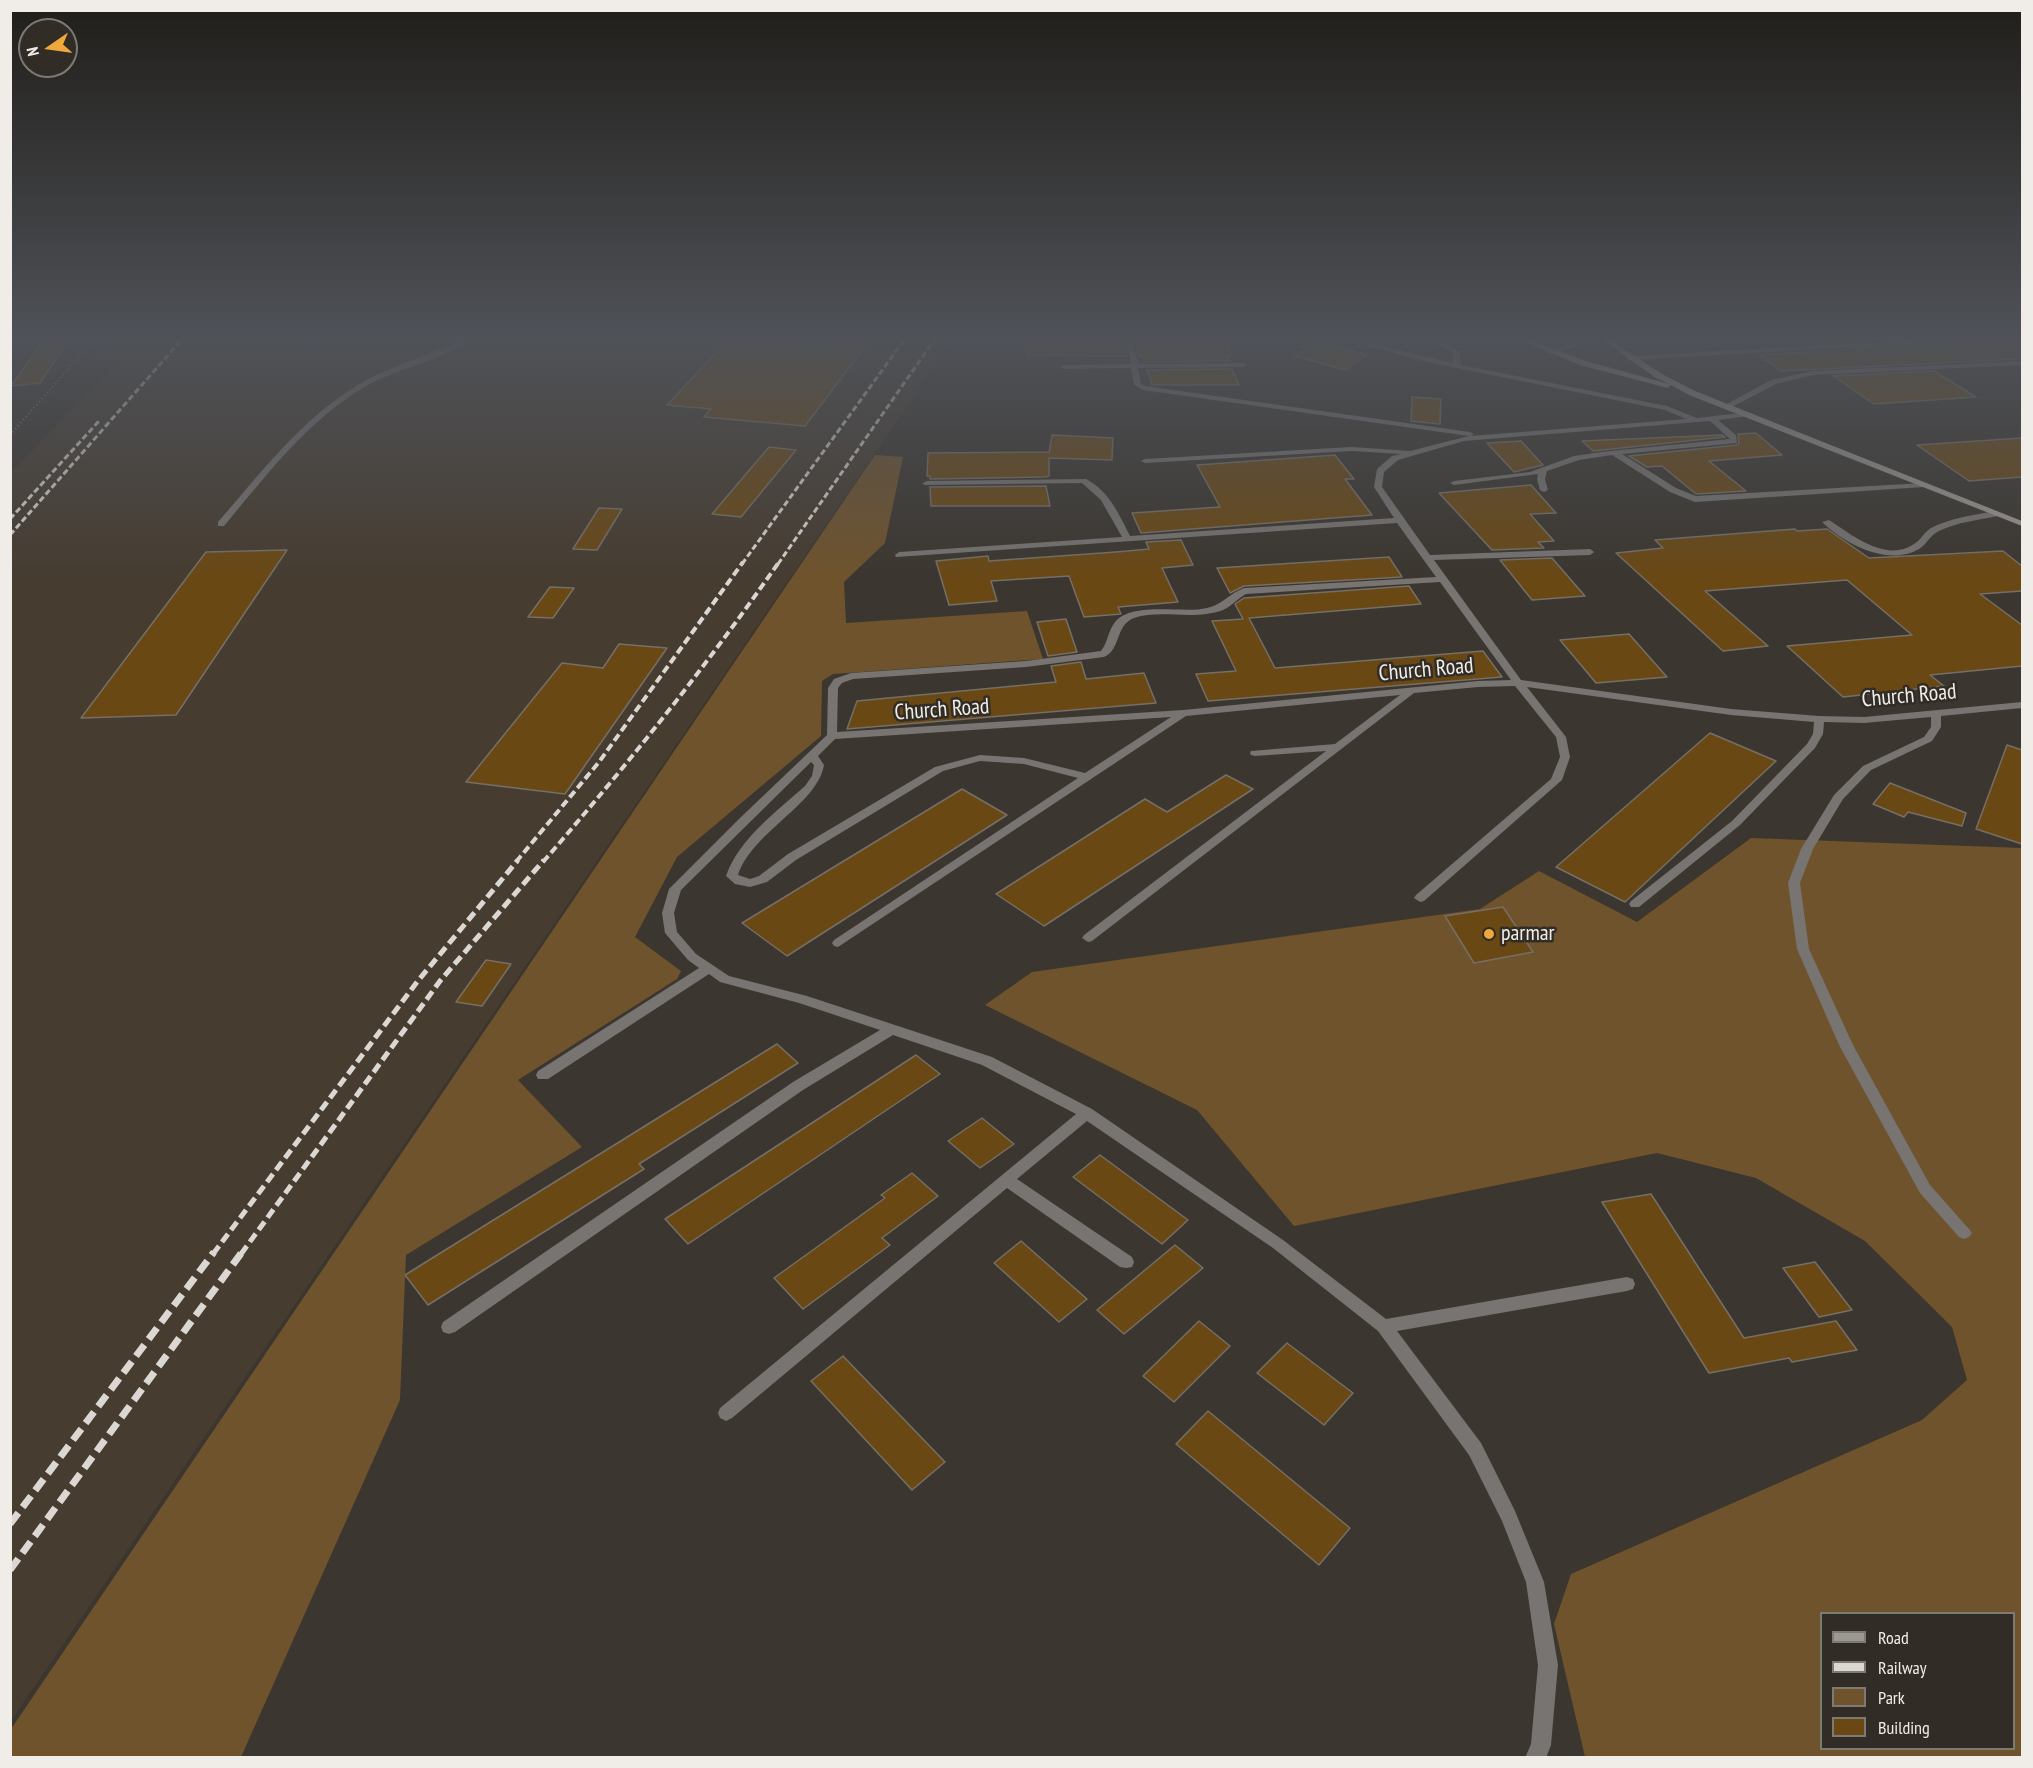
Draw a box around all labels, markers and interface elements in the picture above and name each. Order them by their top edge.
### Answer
north arrow [18,18,78,78]
text: N [22,45,43,58]
street label: Church Road [1378,653,1474,687]
street label: Church Road [1861,679,1957,713]
street label: Church Road [894,694,990,726]
place label: parmar [1501,921,1555,947]
marker: parmar [1482,927,1496,941]
legend [1820,1612,2015,1750]
text: Road [1878,1626,1909,1649]
text: Railway [1878,1656,1927,1679]
text: Park [1878,1686,1905,1709]
text: Building [1878,1716,1930,1739]

